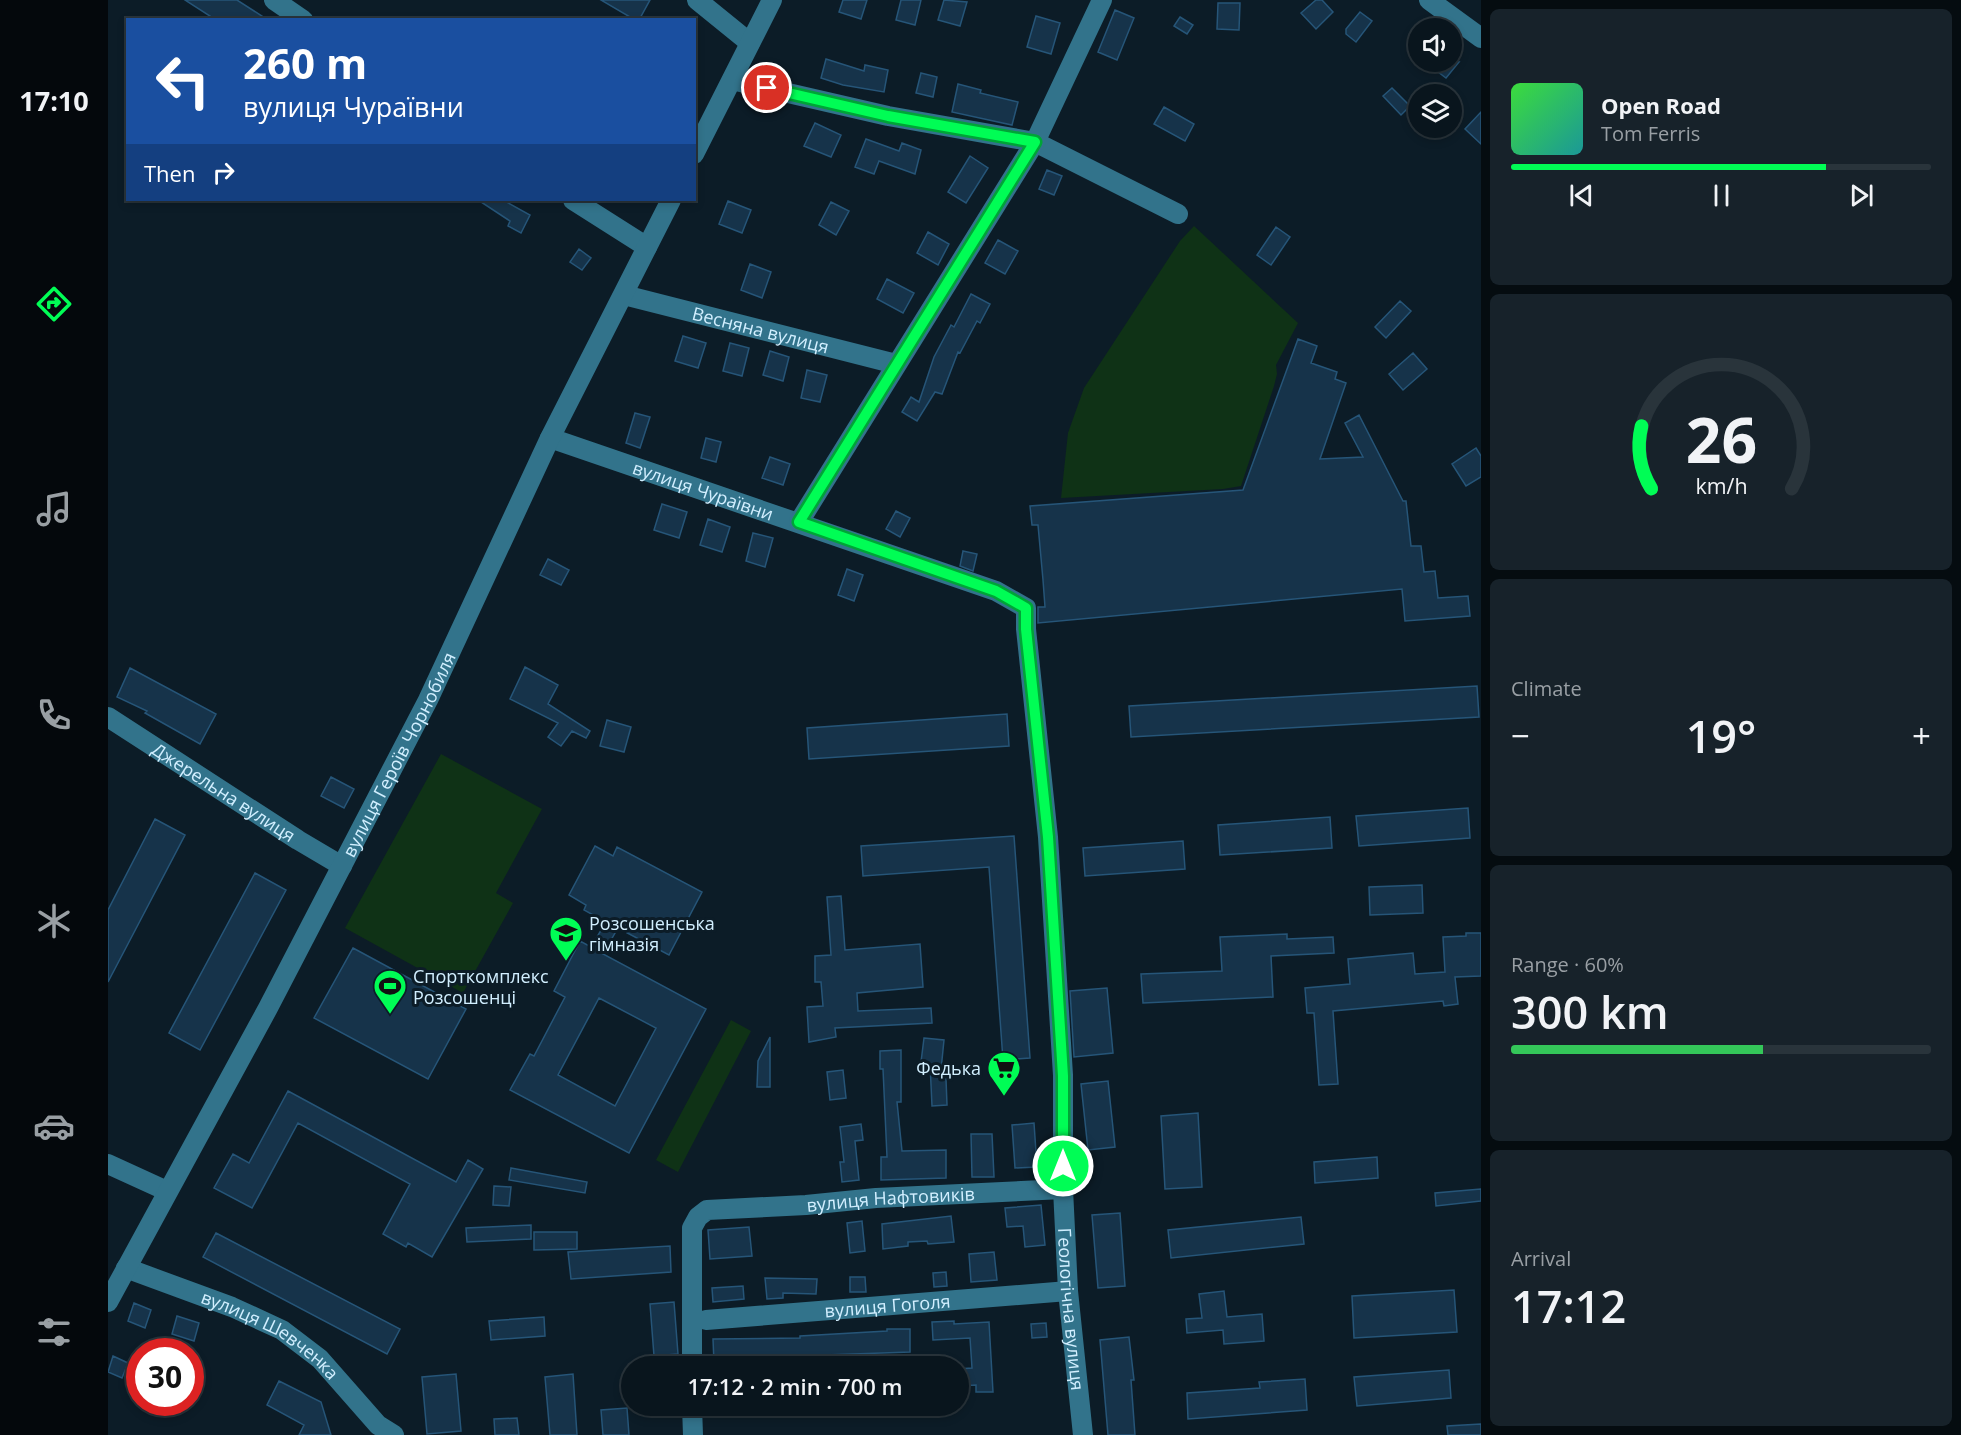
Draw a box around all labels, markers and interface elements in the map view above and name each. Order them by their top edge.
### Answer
map controls [1408,18,1462,138]
button: sound [1408,18,1462,72]
text: 260 m [243,34,367,91]
icon: left [144,42,222,120]
pin [741,62,792,113]
icon: arrive [750,71,783,104]
text: 17:10 [19,82,89,119]
button: layers [1408,84,1462,138]
text: вулиця Чураївни [243,88,464,125]
text: Open Road [1601,90,1721,120]
text: Tom Ferris [1601,120,1700,147]
icon: right [207,156,240,189]
text: Then [144,158,195,188]
icon: previous [1565,179,1598,212]
icon: pause [1705,179,1738,212]
icon: next [1845,179,1878,212]
icon: directions [33,283,75,325]
street label: Весняна вулиця [690,301,832,359]
text: 26 [1685,396,1757,481]
street label: вулиця Чураївни [630,455,777,526]
text: km/h [1695,472,1747,501]
icon: music [33,488,75,530]
street label: вулиця Героїв Чорнобиля [337,648,461,861]
text: Climate [1511,675,1582,702]
icon: phone [33,694,75,736]
text: 19° [1686,705,1756,766]
text: − [1511,713,1530,758]
text: + [1912,713,1931,758]
street label: Джерельна вулиця [148,737,300,847]
icon: climate [33,900,75,942]
place label: Розсошенська гімназія [589,911,715,956]
school or university icon: Розсошенська гімназія [548,915,584,962]
text: Range · 60% [1511,951,1624,978]
place label: Спорткомплекс Розсошенці [413,964,549,1009]
sports icon: Спорткомплекс Розсошенці [372,968,408,1015]
text: 300 km [1511,981,1669,1042]
supermarket icon: Федька [986,1050,1022,1097]
place label: Федька [916,1056,981,1080]
icon: car [33,1105,75,1147]
position arrow [1031,1134,1095,1198]
street label: вулиця Нафтовиків [805,1181,975,1217]
street label: Геологічна вулиця [1053,1227,1090,1392]
text: Arrival [1511,1245,1571,1272]
text: 17:12 [1511,1275,1626,1336]
street label: вулиця Шевченка [198,1285,344,1384]
street label: вулиця Гоголя [824,1288,951,1322]
icon: filters [33,1311,75,1353]
speed limit sign: 30 [126,1338,204,1416]
text: 17:12 · 2 min · 700 m [687,1371,903,1401]

